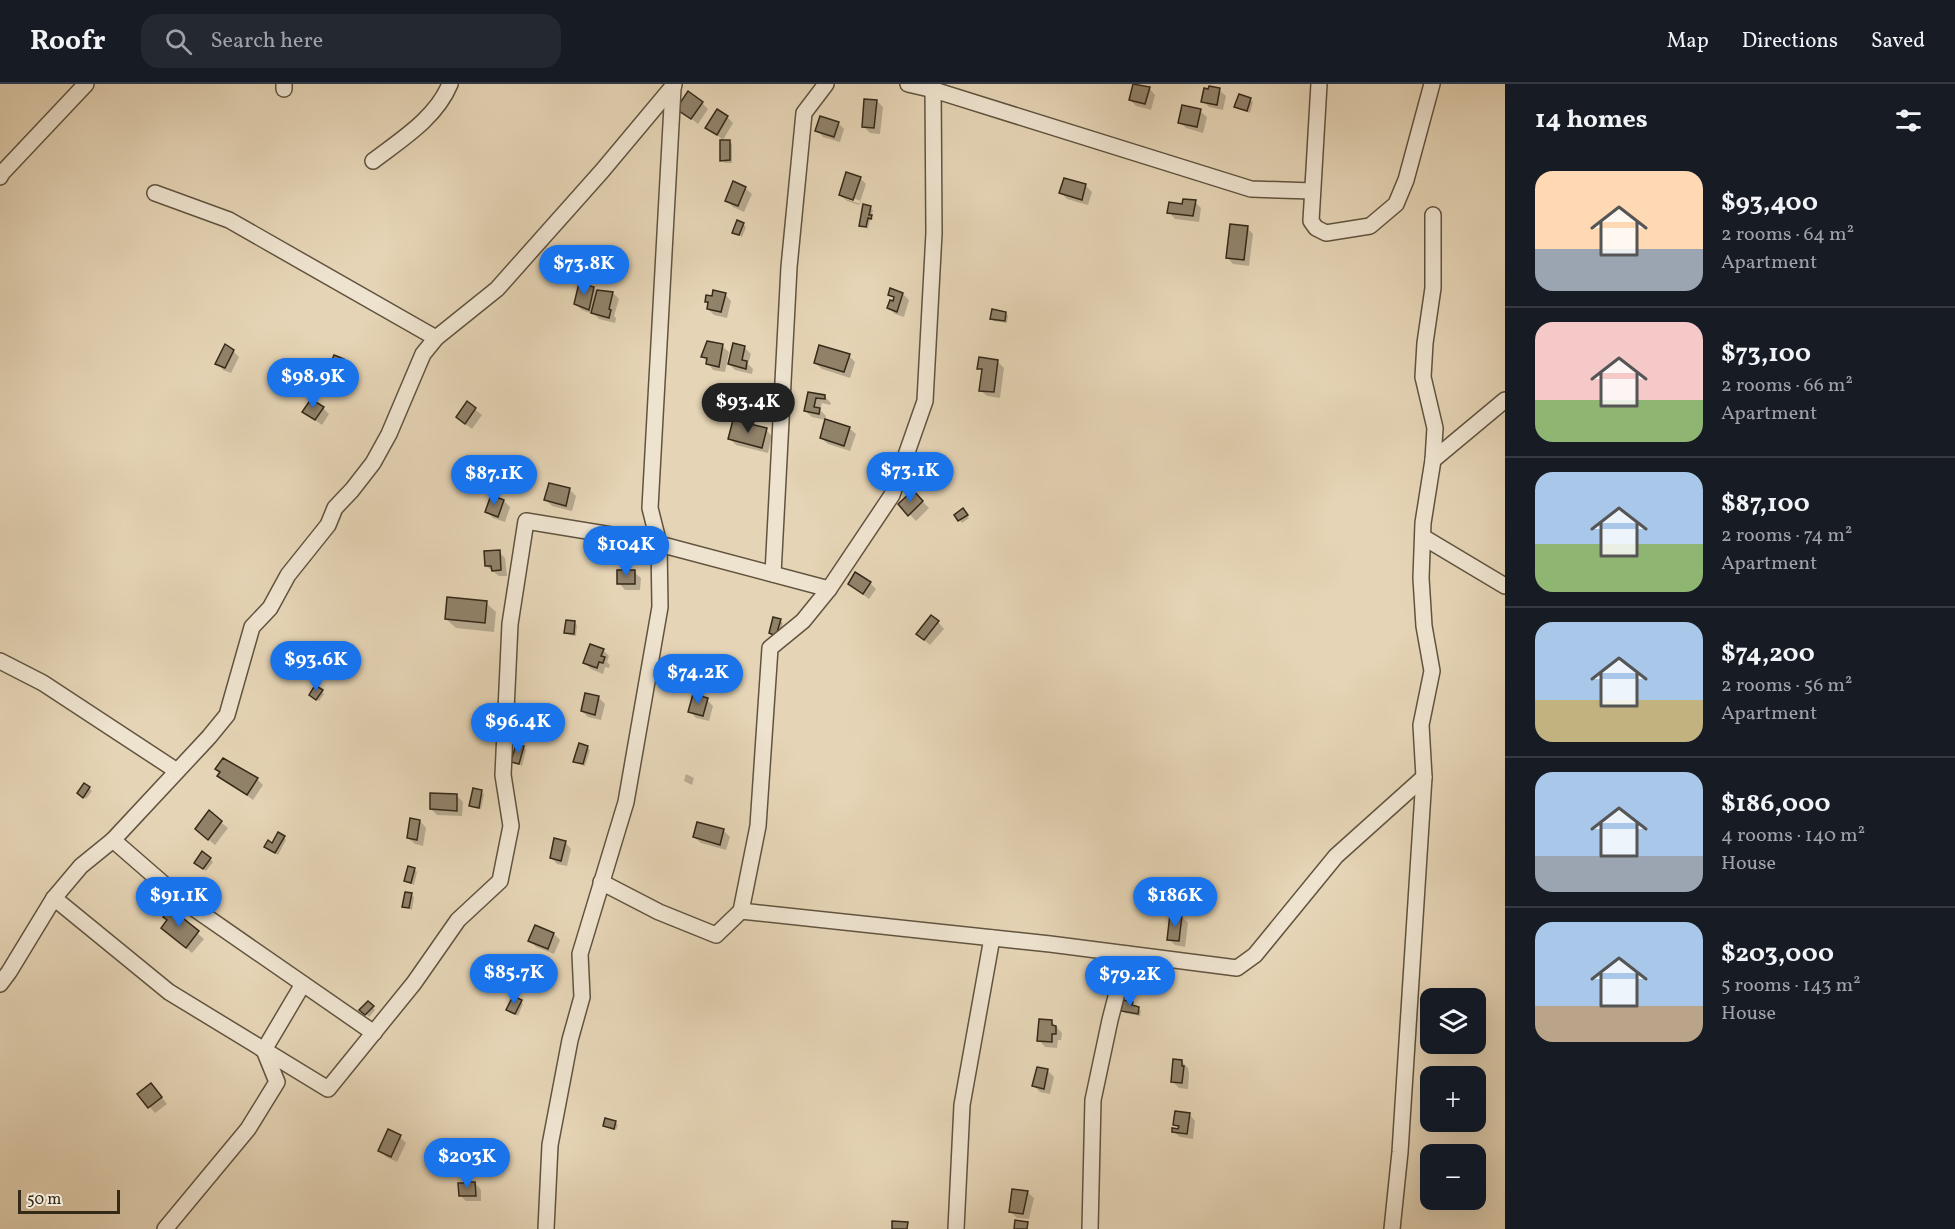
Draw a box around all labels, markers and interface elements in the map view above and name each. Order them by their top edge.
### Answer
search box [141,14,561,68]
text: Roofr [30,22,105,61]
icon: search [162,25,195,58]
text: Search here [210,26,323,57]
text: Map [1667,27,1709,56]
text: Directions [1742,27,1838,56]
text: Saved [1871,27,1925,56]
text: 14 homes [1535,102,1648,138]
icon: filters [1892,104,1925,137]
text: $93,400 [1721,185,1818,221]
icon: home [1583,195,1655,267]
text: 2 rooms · 64 m² [1721,221,1854,249]
pin: $73.8K [535,245,633,296]
text: Apartment [1721,249,1817,277]
text: $73.8K [553,250,615,278]
text: $73,100 [1721,336,1811,372]
icon: home [1583,346,1655,418]
pin: $98.9K [264,358,362,409]
text: $98.9K [281,363,345,391]
text: 2 rooms · 66 m² [1721,372,1853,400]
pin: $93.4K [699,383,797,434]
text: $93.4K [716,388,780,416]
text: Apartment [1721,400,1817,428]
pin: $73.1K [861,452,959,503]
pin: $87.1K [445,455,543,506]
text: $73.1K [881,457,939,485]
text: $87.1K [465,460,523,488]
text: $87,100 [1721,486,1810,522]
icon: home [1583,496,1655,568]
text: 2 rooms · 74 m² [1721,522,1852,550]
pin: $104K [584,526,668,577]
text: $104K [597,531,655,559]
text: Apartment [1721,550,1817,578]
text: $74,200 [1721,636,1815,672]
pin: $93.6K [267,641,365,692]
text: $93.6K [284,646,348,674]
icon: home [1583,646,1655,718]
pin: $74.2K [649,654,747,705]
text: $74.2K [667,659,729,687]
text: 2 rooms · 56 m² [1721,672,1852,700]
text: Apartment [1721,700,1817,728]
pin: $96.4K [469,703,567,754]
text: $96.4K [485,708,551,736]
text: $186,000 [1721,786,1830,822]
icon: home [1583,796,1655,868]
text: 4 rooms · 140 m² [1721,822,1865,850]
text: House [1721,850,1776,878]
pin: $91.1K [130,877,228,928]
pin: $186K [1133,877,1217,928]
text: $91.1K [150,882,208,910]
text: $186K [1147,882,1203,910]
text: $203,000 [1721,936,1834,972]
icon: home [1583,946,1655,1018]
pin: $85.7K [465,954,563,1005]
pin: $79.2K [1081,956,1179,1007]
text: $85.7K [484,959,544,987]
text: $79.2K [1099,961,1161,989]
text: 5 rooms · 143 m² [1721,972,1861,1000]
map controls [1420,988,1486,1210]
button: layers [1420,988,1486,1054]
text: House [1721,1000,1776,1028]
button: + [1420,1066,1486,1132]
pin: $203K [425,1138,509,1189]
text: $203K [438,1143,496,1171]
button: − [1420,1144,1486,1210]
scale bar [18,1187,120,1214]
text: 50 m [27,1189,61,1211]

